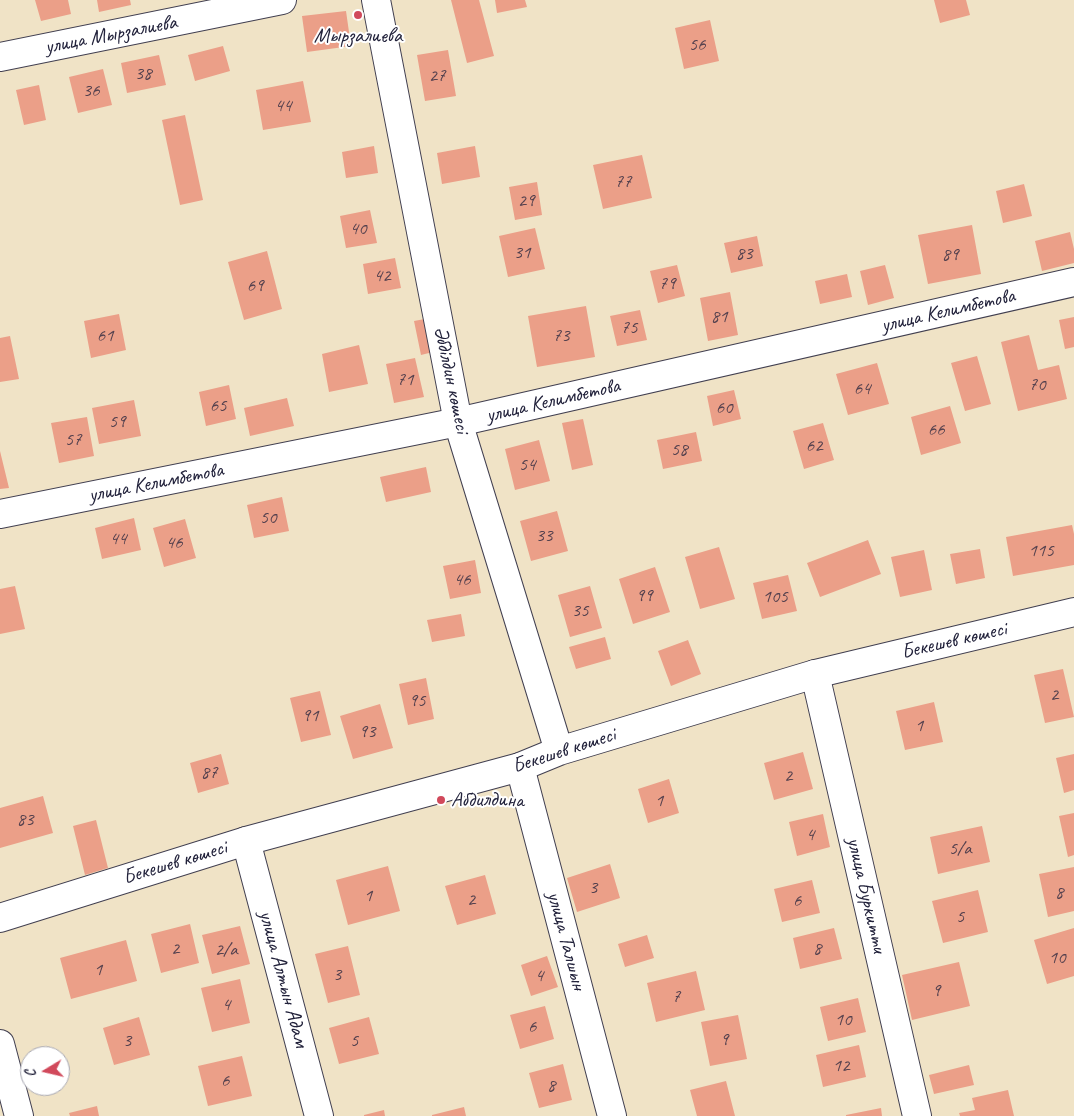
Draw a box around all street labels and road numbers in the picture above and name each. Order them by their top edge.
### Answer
street label: улица Мырзалиева [43,10,179,60]
street label: улица Келимбетова [879,283,1017,339]
street label: Әбділдин көшесі [427,324,475,436]
street label: улица Келимбетова [484,373,622,429]
street label: улица Келимбетова [87,458,225,508]
street label: Бекешев көшесі [899,617,1009,665]
street label: Бекешев көшесі [509,722,619,780]
street label: Бекешев көшесі [120,835,230,891]
street label: улица Буркитти [841,835,891,955]
street label: улица Талшын [541,889,591,993]
street label: улица Алтын Адам [253,908,313,1050]

